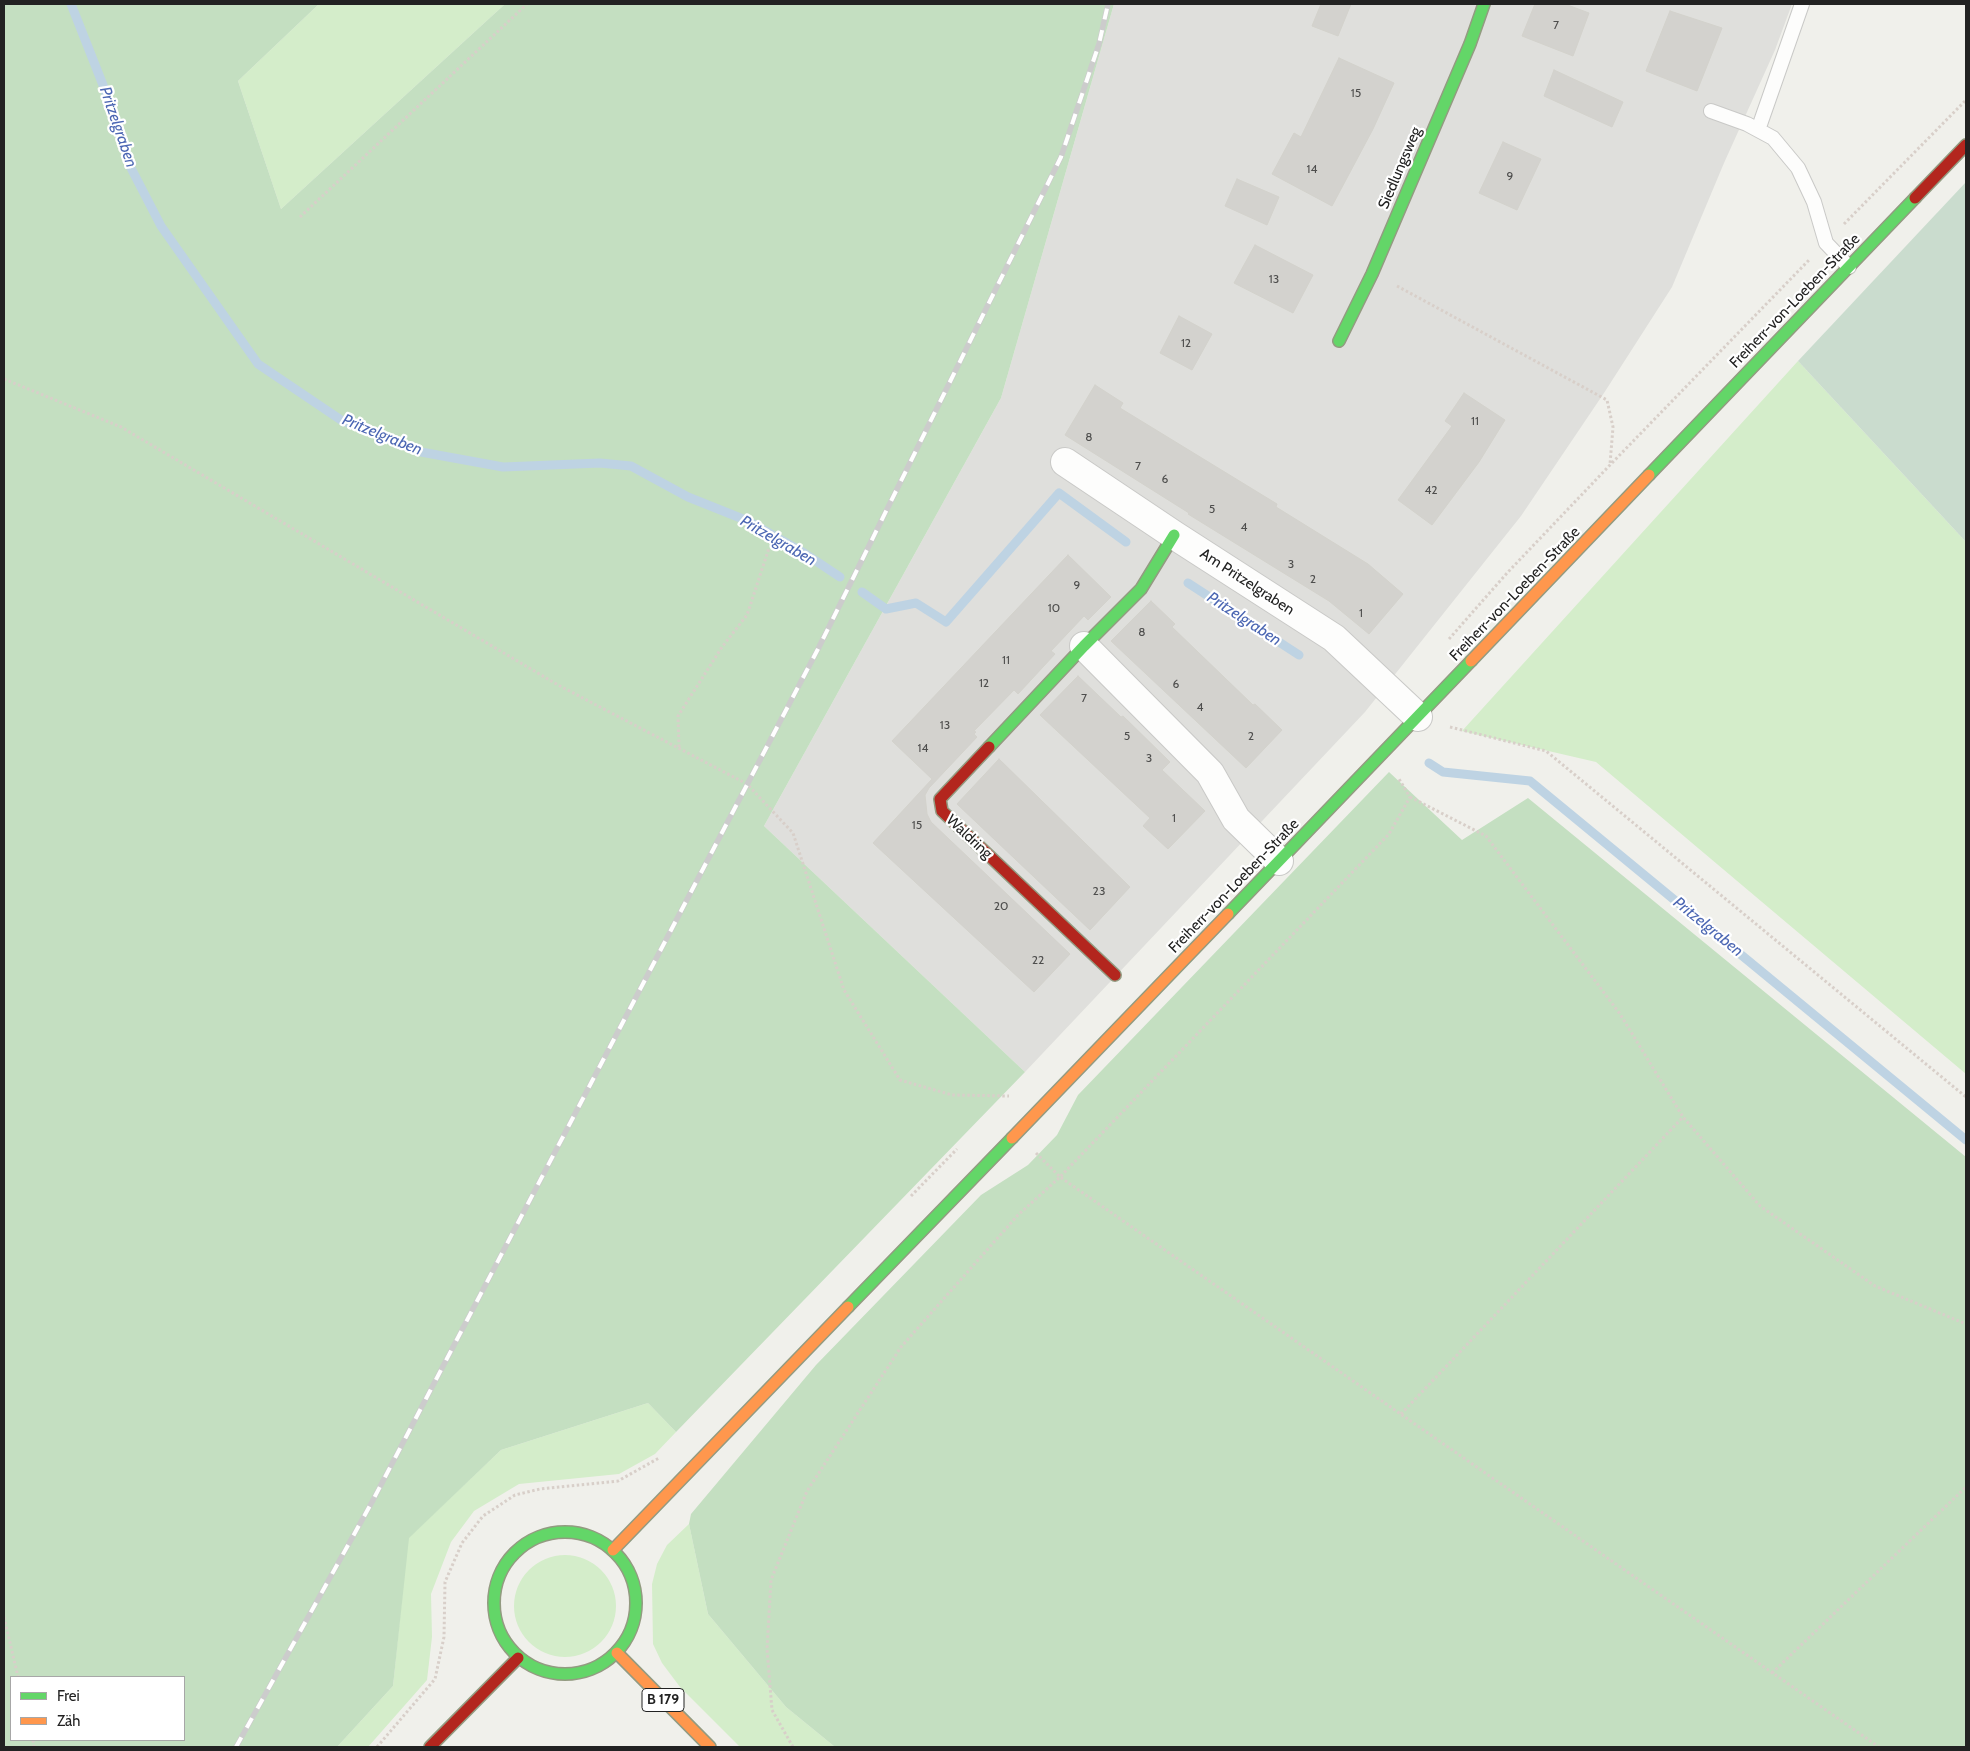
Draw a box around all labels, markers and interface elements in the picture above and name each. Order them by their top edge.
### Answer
house number: 7 [1553,18,1559,32]
water label: Pritzelgraben [95,84,141,170]
house number: 15 [1351,86,1361,100]
street label: Siedlungsweg [1375,124,1425,212]
house number: 14 [1307,162,1317,176]
house number: 9 [1507,169,1513,183]
street label: Freiherr-von-Loeben-Straße [1726,230,1864,372]
house number: 13 [1269,272,1279,286]
house number: 12 [1181,336,1191,350]
water label: Pritzelgraben [339,410,425,460]
house number: 11 [1471,414,1479,428]
house number: 8 [1085,430,1093,444]
house number: 7 [1135,459,1141,473]
house number: 6 [1162,472,1168,486]
house number: 42 [1424,483,1438,497]
house number: 5 [1209,502,1215,516]
water label: Pritzelgraben [737,512,819,570]
house number: 4 [1241,520,1247,534]
street label: Freiherr-von-Loeben-Straße [1446,523,1584,665]
street label: Am Pritzelgraben [1196,545,1298,619]
house number: 3 [1288,557,1294,571]
house number: 2 [1310,572,1316,586]
house number: 9 [1074,578,1080,592]
water label: Pritzelgraben [1203,588,1285,650]
house number: 10 [1048,601,1060,615]
house number: 1 [1359,606,1363,620]
house number: 8 [1138,625,1146,639]
house number: 11 [1002,653,1010,667]
house number: 12 [979,676,989,690]
house number: 6 [1173,677,1179,691]
house number: 7 [1081,691,1087,705]
house number: 4 [1197,700,1203,714]
house number: 13 [940,718,950,732]
house number: 5 [1124,729,1130,743]
house number: 2 [1248,729,1254,743]
house number: 14 [918,741,928,755]
house number: 3 [1146,751,1152,765]
street label: Waldring [942,811,996,863]
house number: 1 [1172,811,1176,825]
street label: Freiherr-von-Loeben-Straße [1165,815,1303,957]
house number: 15 [912,818,922,832]
house number: 23 [1093,884,1105,898]
water label: Pritzelgraben [1669,893,1747,961]
house number: 20 [994,899,1008,913]
house number: 22 [1032,953,1044,967]
legend [10,1676,185,1741]
text: Frei [57,1687,80,1705]
road number: B 179 [642,1688,684,1712]
text: Zäh [57,1712,80,1730]

